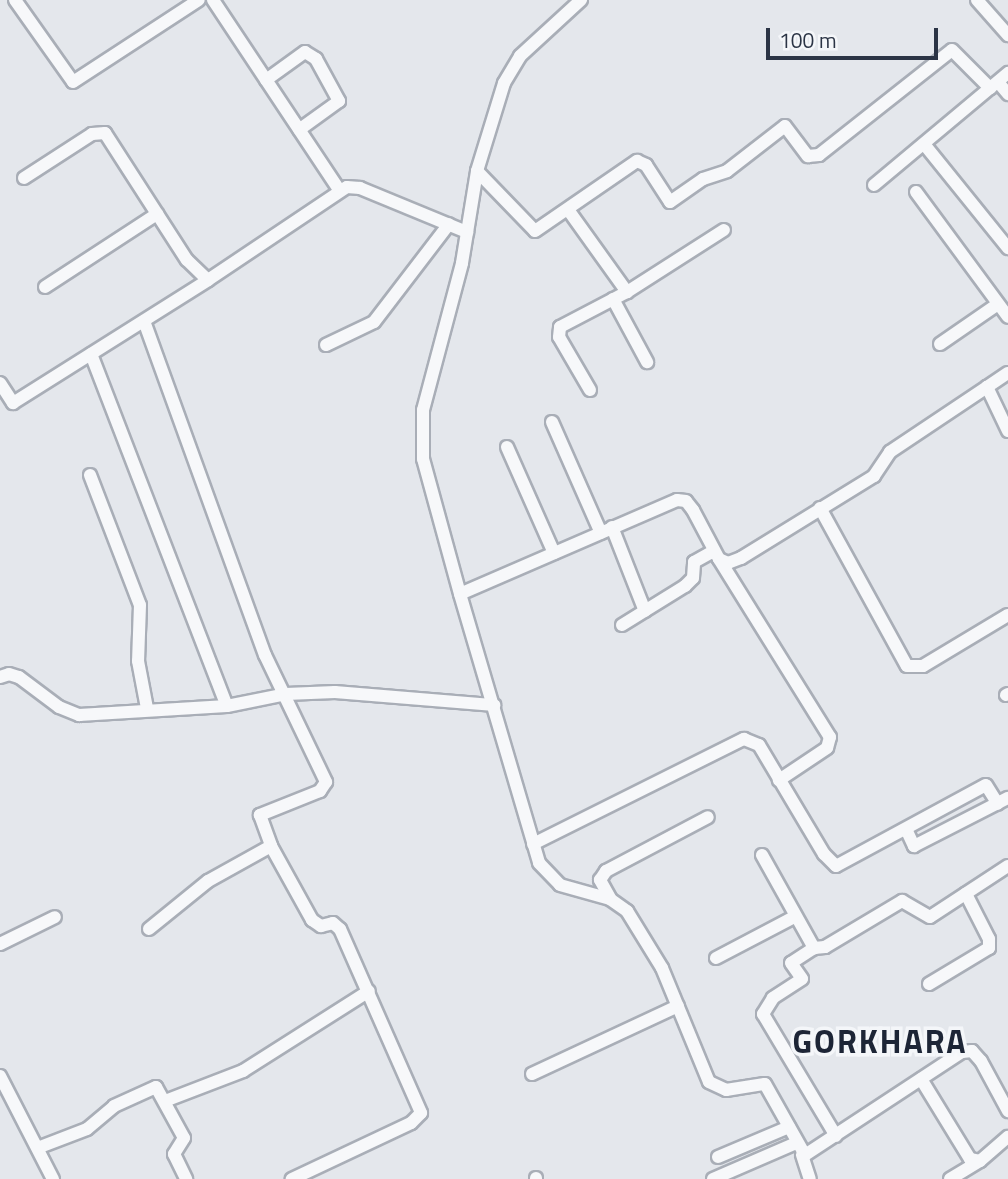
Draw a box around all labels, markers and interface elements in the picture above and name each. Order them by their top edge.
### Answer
scale bar [770,14,942,58]
text: 100 m [779,24,836,56]
district label: GORKHARA [793,1022,967,1060]

